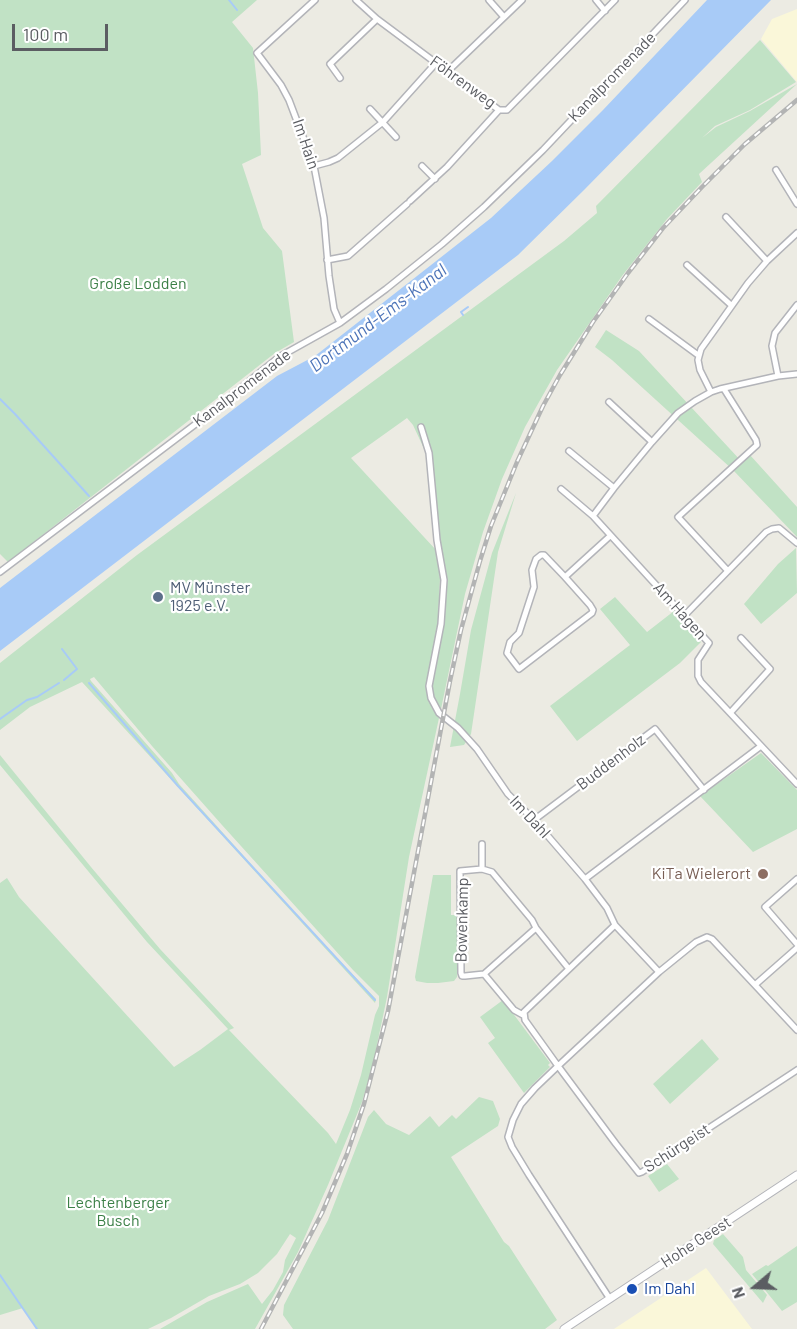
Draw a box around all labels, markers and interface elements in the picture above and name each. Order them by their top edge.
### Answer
scale bar [15,12,111,50]
text: 100 m [23,23,68,45]
street label: Kanalpromenade [564,28,660,126]
street label: Föhrenweg [426,52,500,112]
street label: Im Hain [288,116,324,172]
water label: Dortmund-Ems-Kanal [305,259,451,377]
park label: Große Lodden [89,274,187,294]
street label: Kanalpromenade [189,345,295,431]
place label: MV Münster 1925 e.V. [170,578,250,616]
street label: Am Hagen [649,578,711,644]
marker: MV Münster 1925 e.V. [151,590,165,604]
street label: Buddenholz [573,730,649,794]
street label: Im Dahl [506,792,554,842]
place label: KiTa Wielerort [652,864,751,884]
marker: KiTa Wielerort [756,867,770,881]
street label: Bowenkamp [452,877,472,963]
street label: Schürgeist [640,1119,714,1177]
park label: Lechtenberger Busch [67,1193,169,1231]
street label: Hohe Geest [657,1212,735,1272]
north arrow [725,1257,785,1317]
place label: Im Dahl [644,1279,695,1299]
marker: Im Dahl [625,1282,639,1296]
text: N [727,1285,748,1301]

